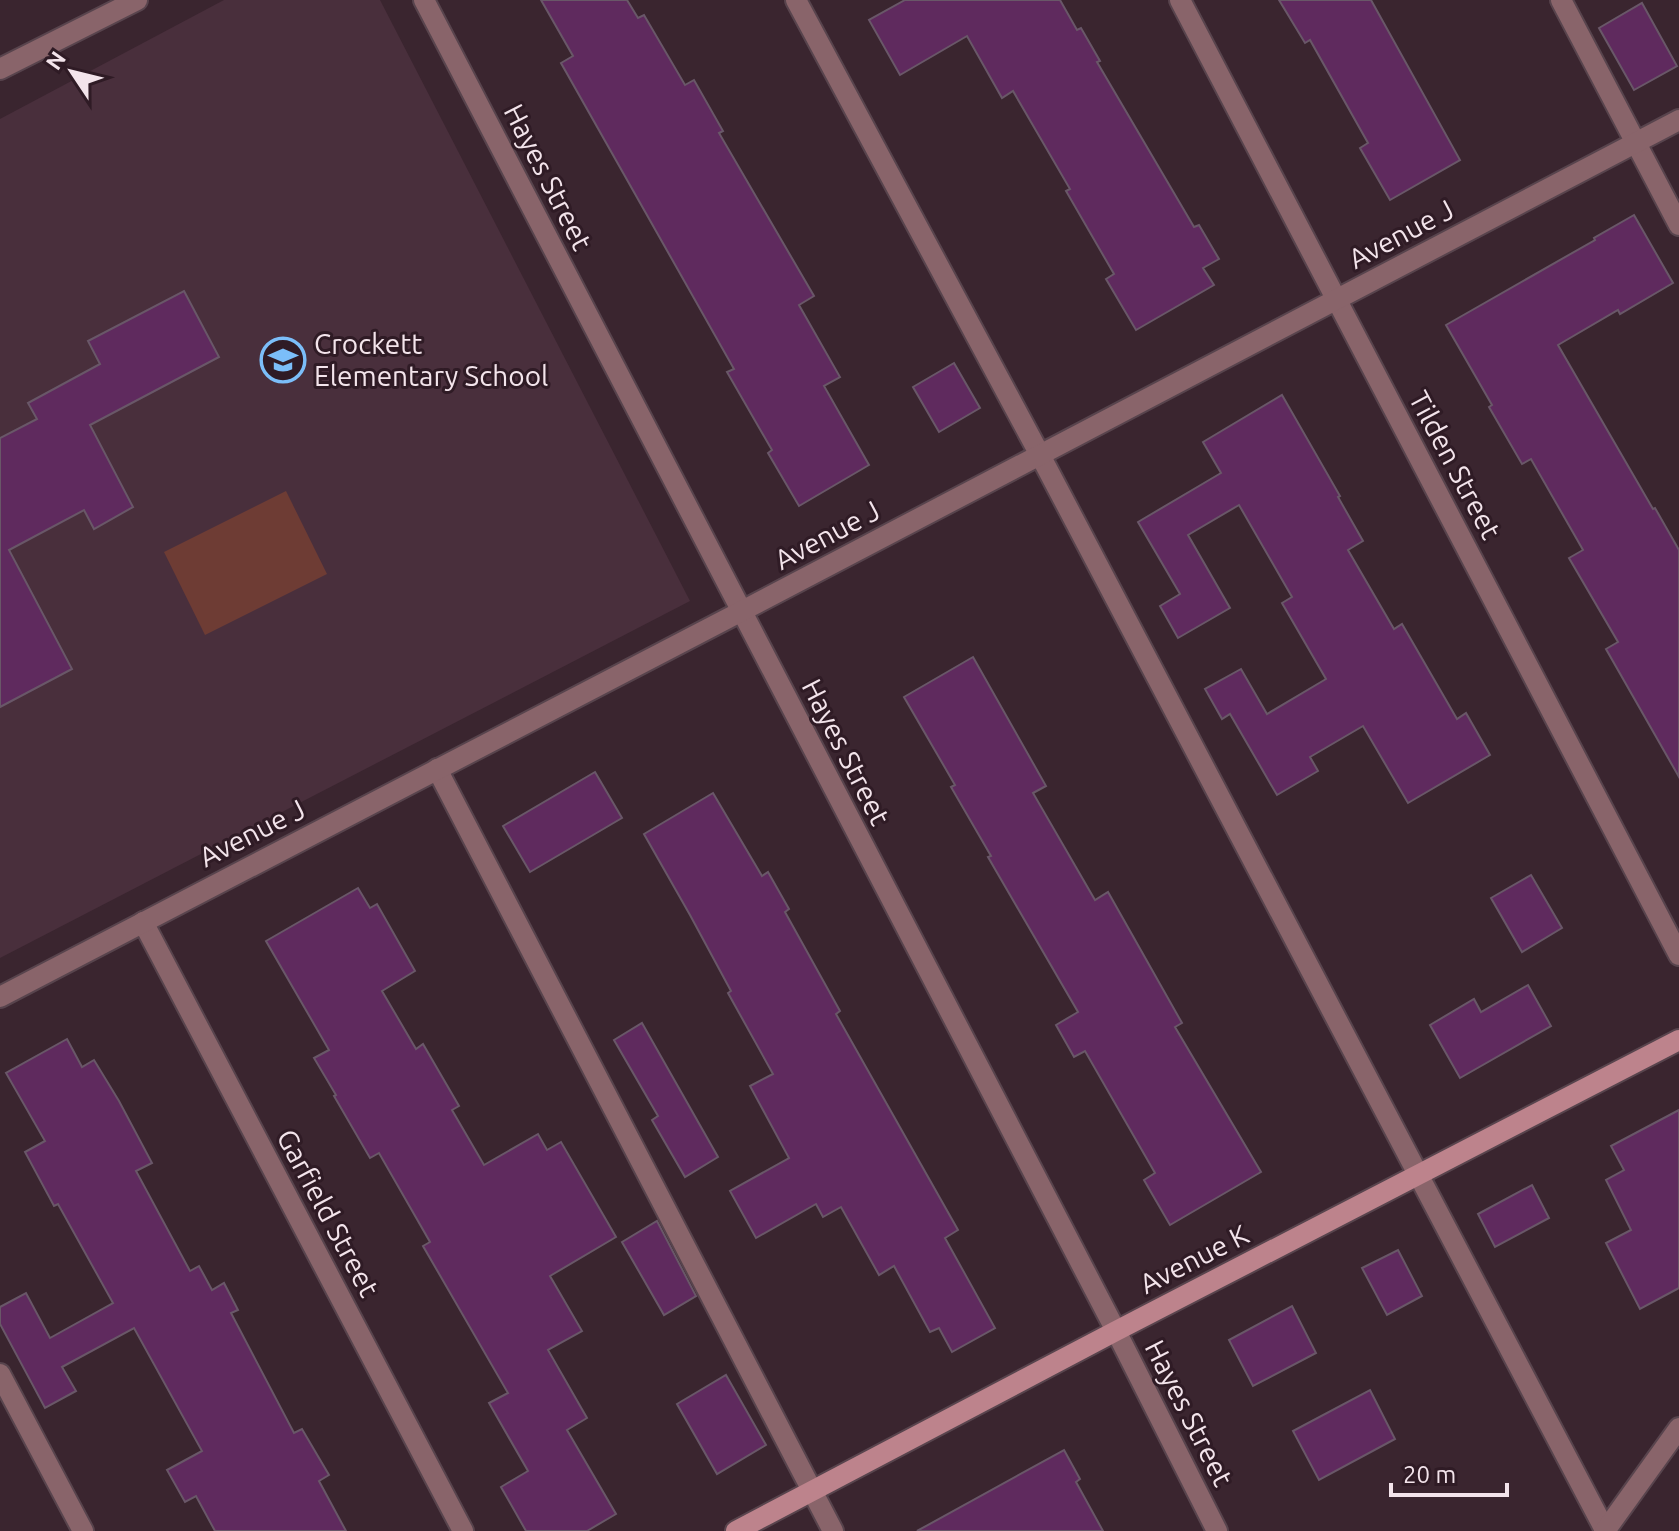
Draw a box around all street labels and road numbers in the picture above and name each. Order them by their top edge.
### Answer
street label: Hayes Street [498,99,598,255]
street label: Avenue J [1343,193,1459,274]
street label: Tilden Street [1404,386,1507,544]
street label: Avenue J [769,494,885,575]
street label: Hayes Street [796,674,896,830]
street label: Avenue J [194,793,310,872]
street label: Garfield Street [271,1124,386,1302]
street label: Avenue K [1134,1218,1253,1299]
street label: Hayes Street [1139,1335,1239,1491]

